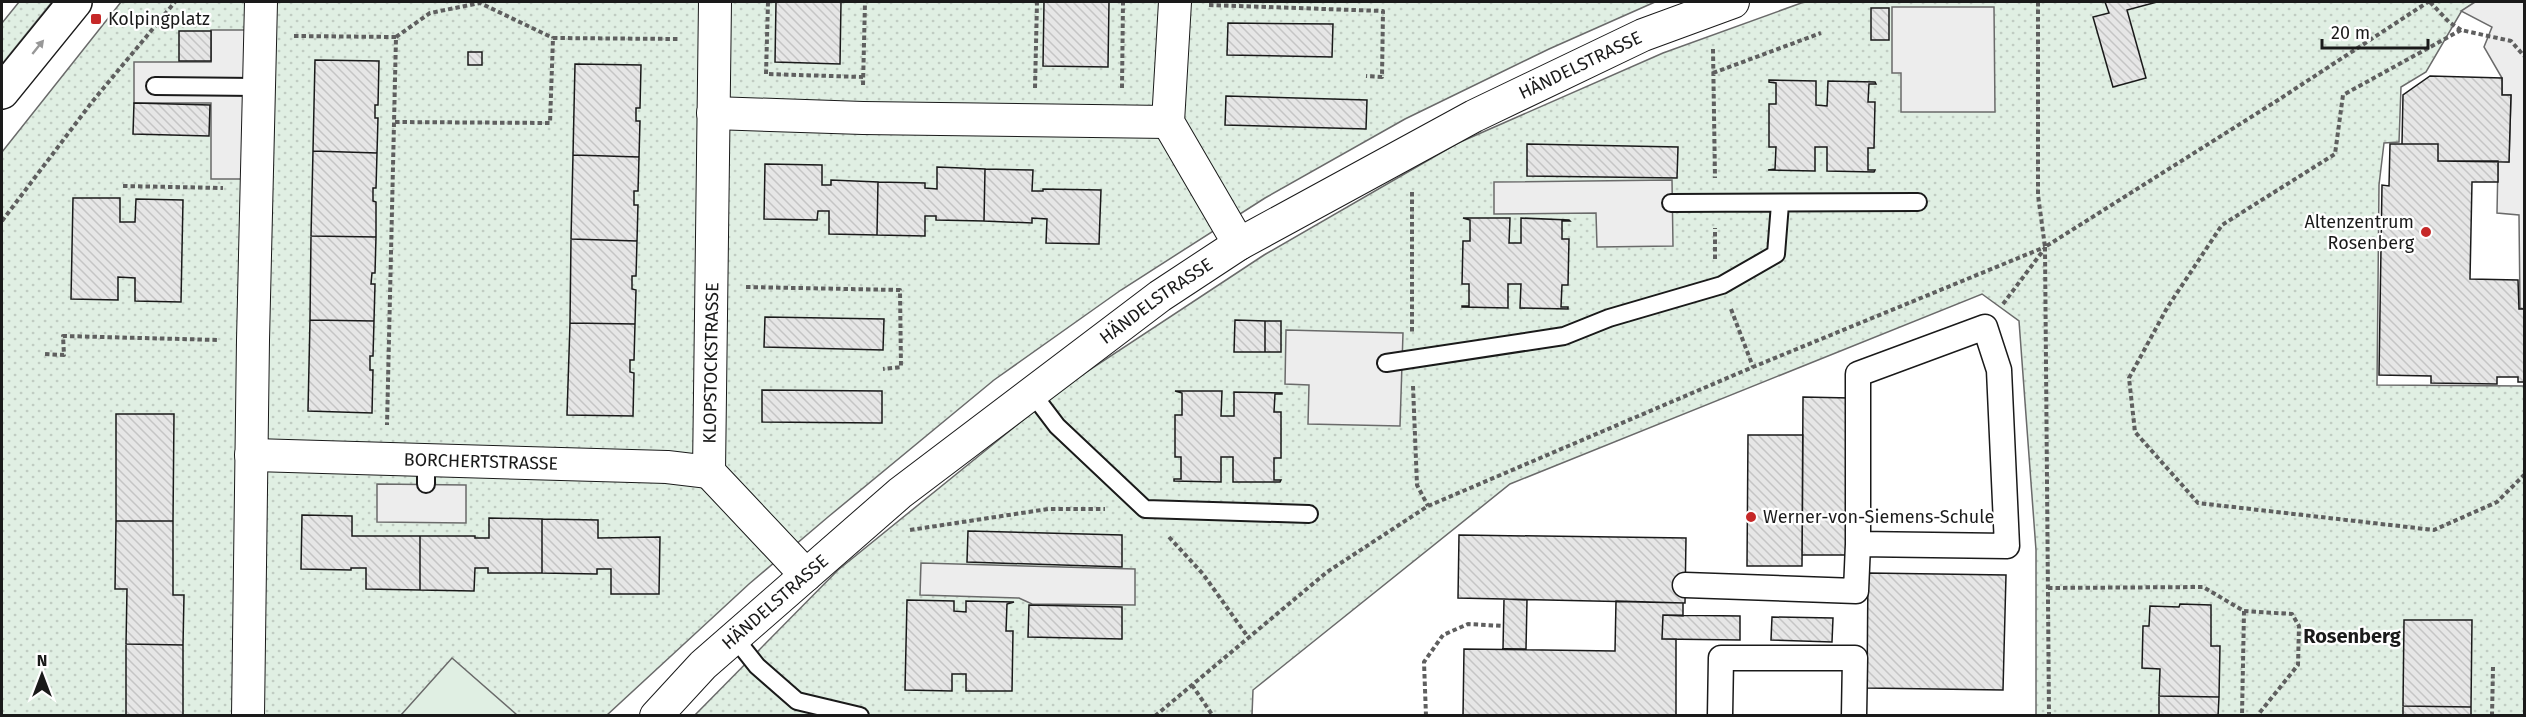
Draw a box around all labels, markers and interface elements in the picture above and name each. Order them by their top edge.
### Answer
place label: Kolpingplatz [108,8,210,30]
marker: Kolpingplatz [89,12,103,26]
scale bar [2322,12,2428,50]
text: 20 m [2331,22,2370,44]
street label: HÄNDELSTRASSE [1515,26,1645,104]
one-way arrow [32,39,45,55]
place label: Altenzentrum Rosenberg [2304,211,2415,254]
marker: Altenzentrum Rosenberg [2419,225,2433,239]
street label: HÄNDELSTRASSE [1095,253,1217,349]
street label: KLOPSTOCKSTRASSE [699,282,723,444]
street label: BORCHERTSTRASSE [403,448,559,475]
place label: Werner-von-Siemens-Schule [1763,506,1994,528]
marker: Werner-von-Siemens-Schule [1744,510,1758,524]
street label: HÄNDELSTRASSE [717,550,833,654]
district label: Rosenberg [2303,624,2402,648]
north arrow [12,645,72,705]
text: N [37,651,47,670]

